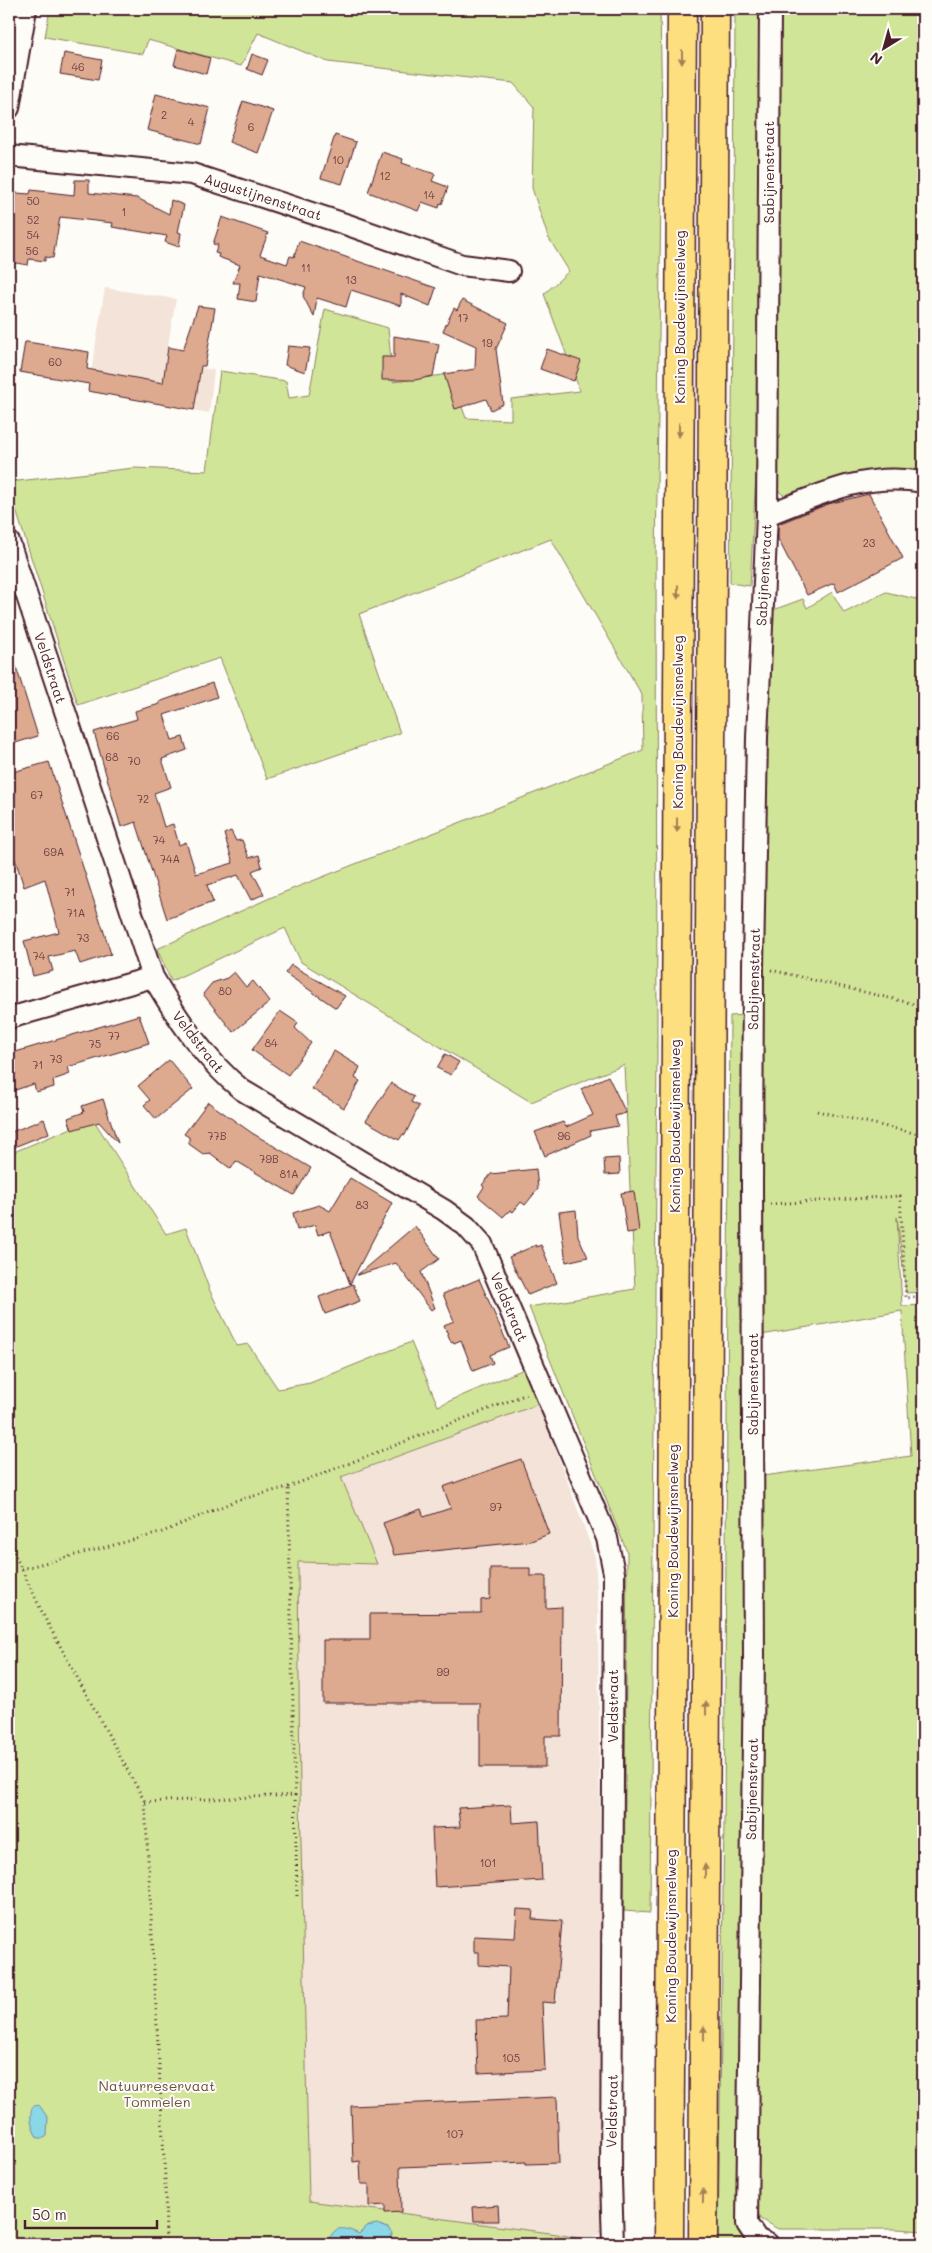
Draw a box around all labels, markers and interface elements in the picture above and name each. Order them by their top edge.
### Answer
north arrow [860,22,910,72]
text: N [866,48,886,70]
one-way arrow [678,50,686,66]
house number: 46 [71,59,85,74]
house number: 2 [161,107,167,122]
house number: 4 [188,114,195,129]
house number: 6 [248,119,254,134]
street label: Sabijnenstraat [759,121,778,223]
house number: 10 [332,152,344,167]
house number: 12 [379,168,391,183]
street label: Augustijnenstraat [202,169,325,225]
house number: 14 [423,187,435,202]
house number: 50 [26,193,40,208]
house number: 1 [122,204,126,219]
house number: 52 [27,212,39,227]
house number: 54 [27,227,40,242]
street label: Koning Boudewijnsnelweg [670,230,689,404]
house number: 56 [25,243,39,258]
house number: 11 [301,260,311,275]
house number: 13 [345,272,357,287]
house number: 17 [457,310,469,325]
house number: 19 [481,335,493,350]
house number: 60 [48,354,62,369]
one-way arrow [675,422,683,438]
street label: Sabijnenstraat [751,523,776,627]
house number: 23 [863,535,876,550]
one-way arrow [674,585,682,601]
street label: Veldstraat [30,630,71,706]
street label: Koning Boudewijnsnelweg [668,635,687,809]
house number: 66 [106,728,120,743]
house number: 68 [105,749,119,764]
house number: 70 [128,753,141,768]
house number: 67 [31,787,43,802]
house number: 72 [137,791,149,806]
one-way arrow [673,817,681,833]
house number: 74 [153,832,166,847]
house number: 69A [44,844,64,859]
house number: 74A [160,851,180,866]
house number: 71 [64,884,76,899]
house number: 71A [67,905,85,920]
street label: Sabijnenstraat [743,928,764,1030]
house number: 73 [77,930,90,945]
house number: 74 [33,948,46,963]
house number: 80 [218,983,232,998]
street label: Veldstraat [168,1007,229,1077]
house number: 77 [108,1028,120,1043]
house number: 84 [264,1035,278,1050]
house number: 75 [89,1036,101,1051]
street label: Koning Boudewijnsnelweg [665,1039,684,1213]
house number: 73 [50,1051,63,1066]
house number: 71 [32,1057,44,1072]
house number: 77B [207,1128,227,1143]
house number: 96 [557,1128,571,1143]
house number: 79B [259,1151,279,1166]
house number: 81A [279,1166,299,1181]
house number: 83 [355,1197,369,1212]
street label: Veldstraat [486,1269,533,1344]
street label: Sabijnenstraat [743,1333,762,1435]
street label: Koning Boudewijnsnelweg [663,1444,682,1618]
house number: 97 [490,1499,502,1514]
house number: 99 [436,1664,450,1679]
street label: Veldstraat [603,1669,622,1743]
one-way arrow [702,1700,710,1716]
street label: Sabijnenstraat [741,1738,762,1840]
street label: Koning Boudewijnsnelweg [661,1849,680,2023]
house number: 101 [480,1855,496,1870]
one-way arrow [701,1862,709,1878]
one-way arrow [700,2025,708,2041]
house number: 105 [502,2050,520,2065]
street label: Veldstraat [601,2074,622,2148]
park label: Natuurreservaat Tommelen [99,2076,215,2111]
house number: 107 [446,2126,464,2141]
one-way arrow [699,2187,707,2203]
scale bar [25,2198,158,2230]
text: 50 m [32,2204,67,2224]

